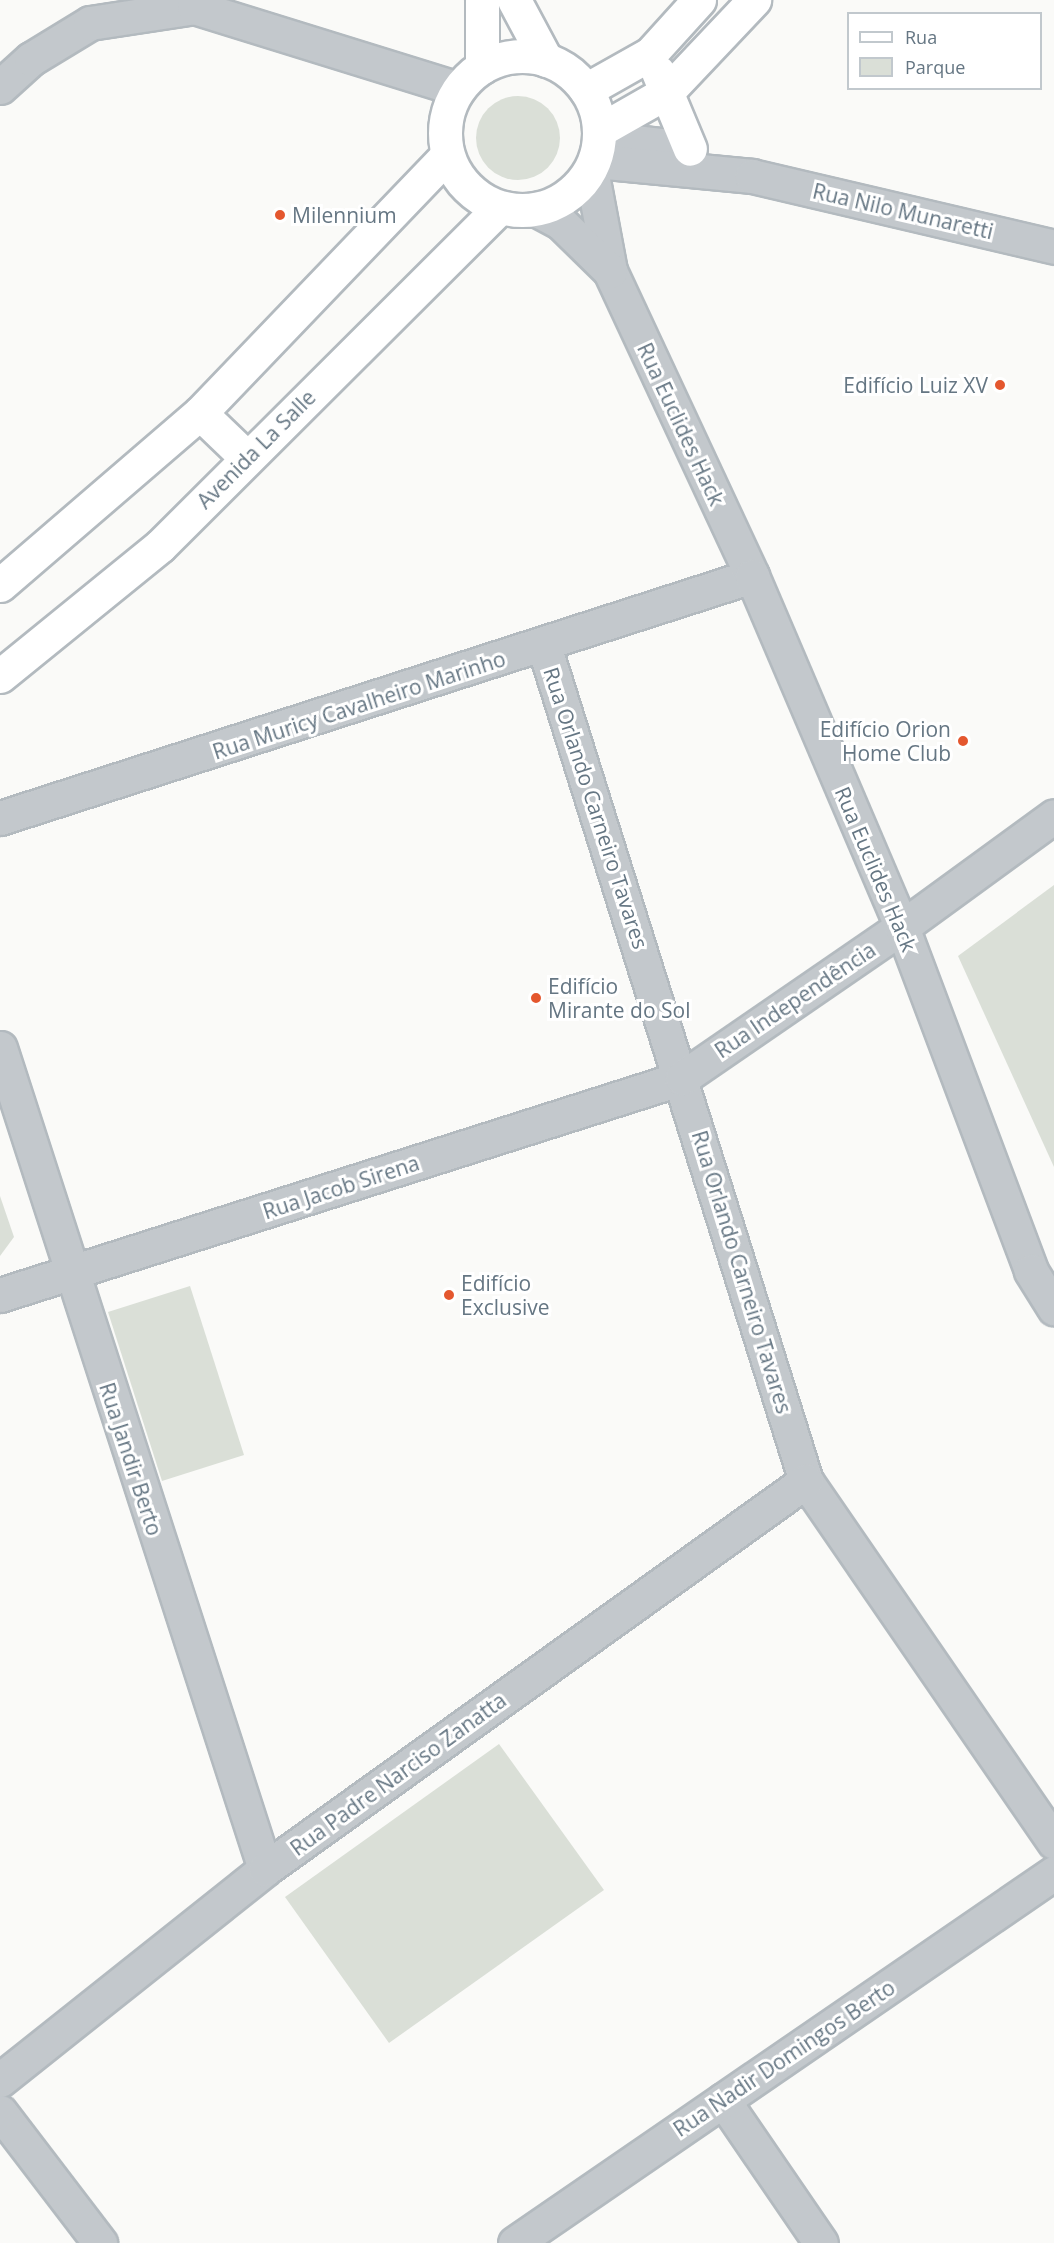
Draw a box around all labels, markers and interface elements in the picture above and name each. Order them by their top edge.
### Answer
legend [847,12,1042,90]
text: Rua [905,25,937,49]
text: Parque [905,55,965,79]
street label: Rua Nilo Munaretti [810,178,996,244]
place label: Milennium [292,202,397,228]
marker: Milennium [273,208,287,222]
street label: Rua Euclides Hack [632,339,730,509]
place label: Edifício Luiz XV [843,372,988,398]
marker: Edifício Luiz XV [993,378,1007,392]
street label: Avenida La Salle [191,384,321,514]
street label: Rua Muricy Cavalheiro Marinho [209,646,509,764]
street label: Rua Orlando Carneiro Tavares [539,664,653,952]
place label: Edifício Orion Home Club [820,716,951,766]
marker: Edifício Orion Home Club [956,734,970,748]
street label: Rua Euclides Hack [830,783,922,955]
street label: Rua Independência [710,937,880,1063]
place label: Edifício Mirante do Sol [548,973,690,1023]
marker: Edifício Mirante do Sol [529,991,543,1005]
street label: Rua Orlando Carneiro Tavares [687,1127,797,1417]
street label: Rua Jacob Sirena [260,1150,422,1224]
place label: Edifício Exclusive [461,1270,549,1320]
marker: Edifício Exclusive [442,1288,456,1302]
street label: Rua Jandir Berto [94,1379,168,1539]
street label: Rua Padre Narciso Zanatta [285,1687,511,1861]
street label: Rua Nadir Domingos Berto [668,1974,900,2142]

